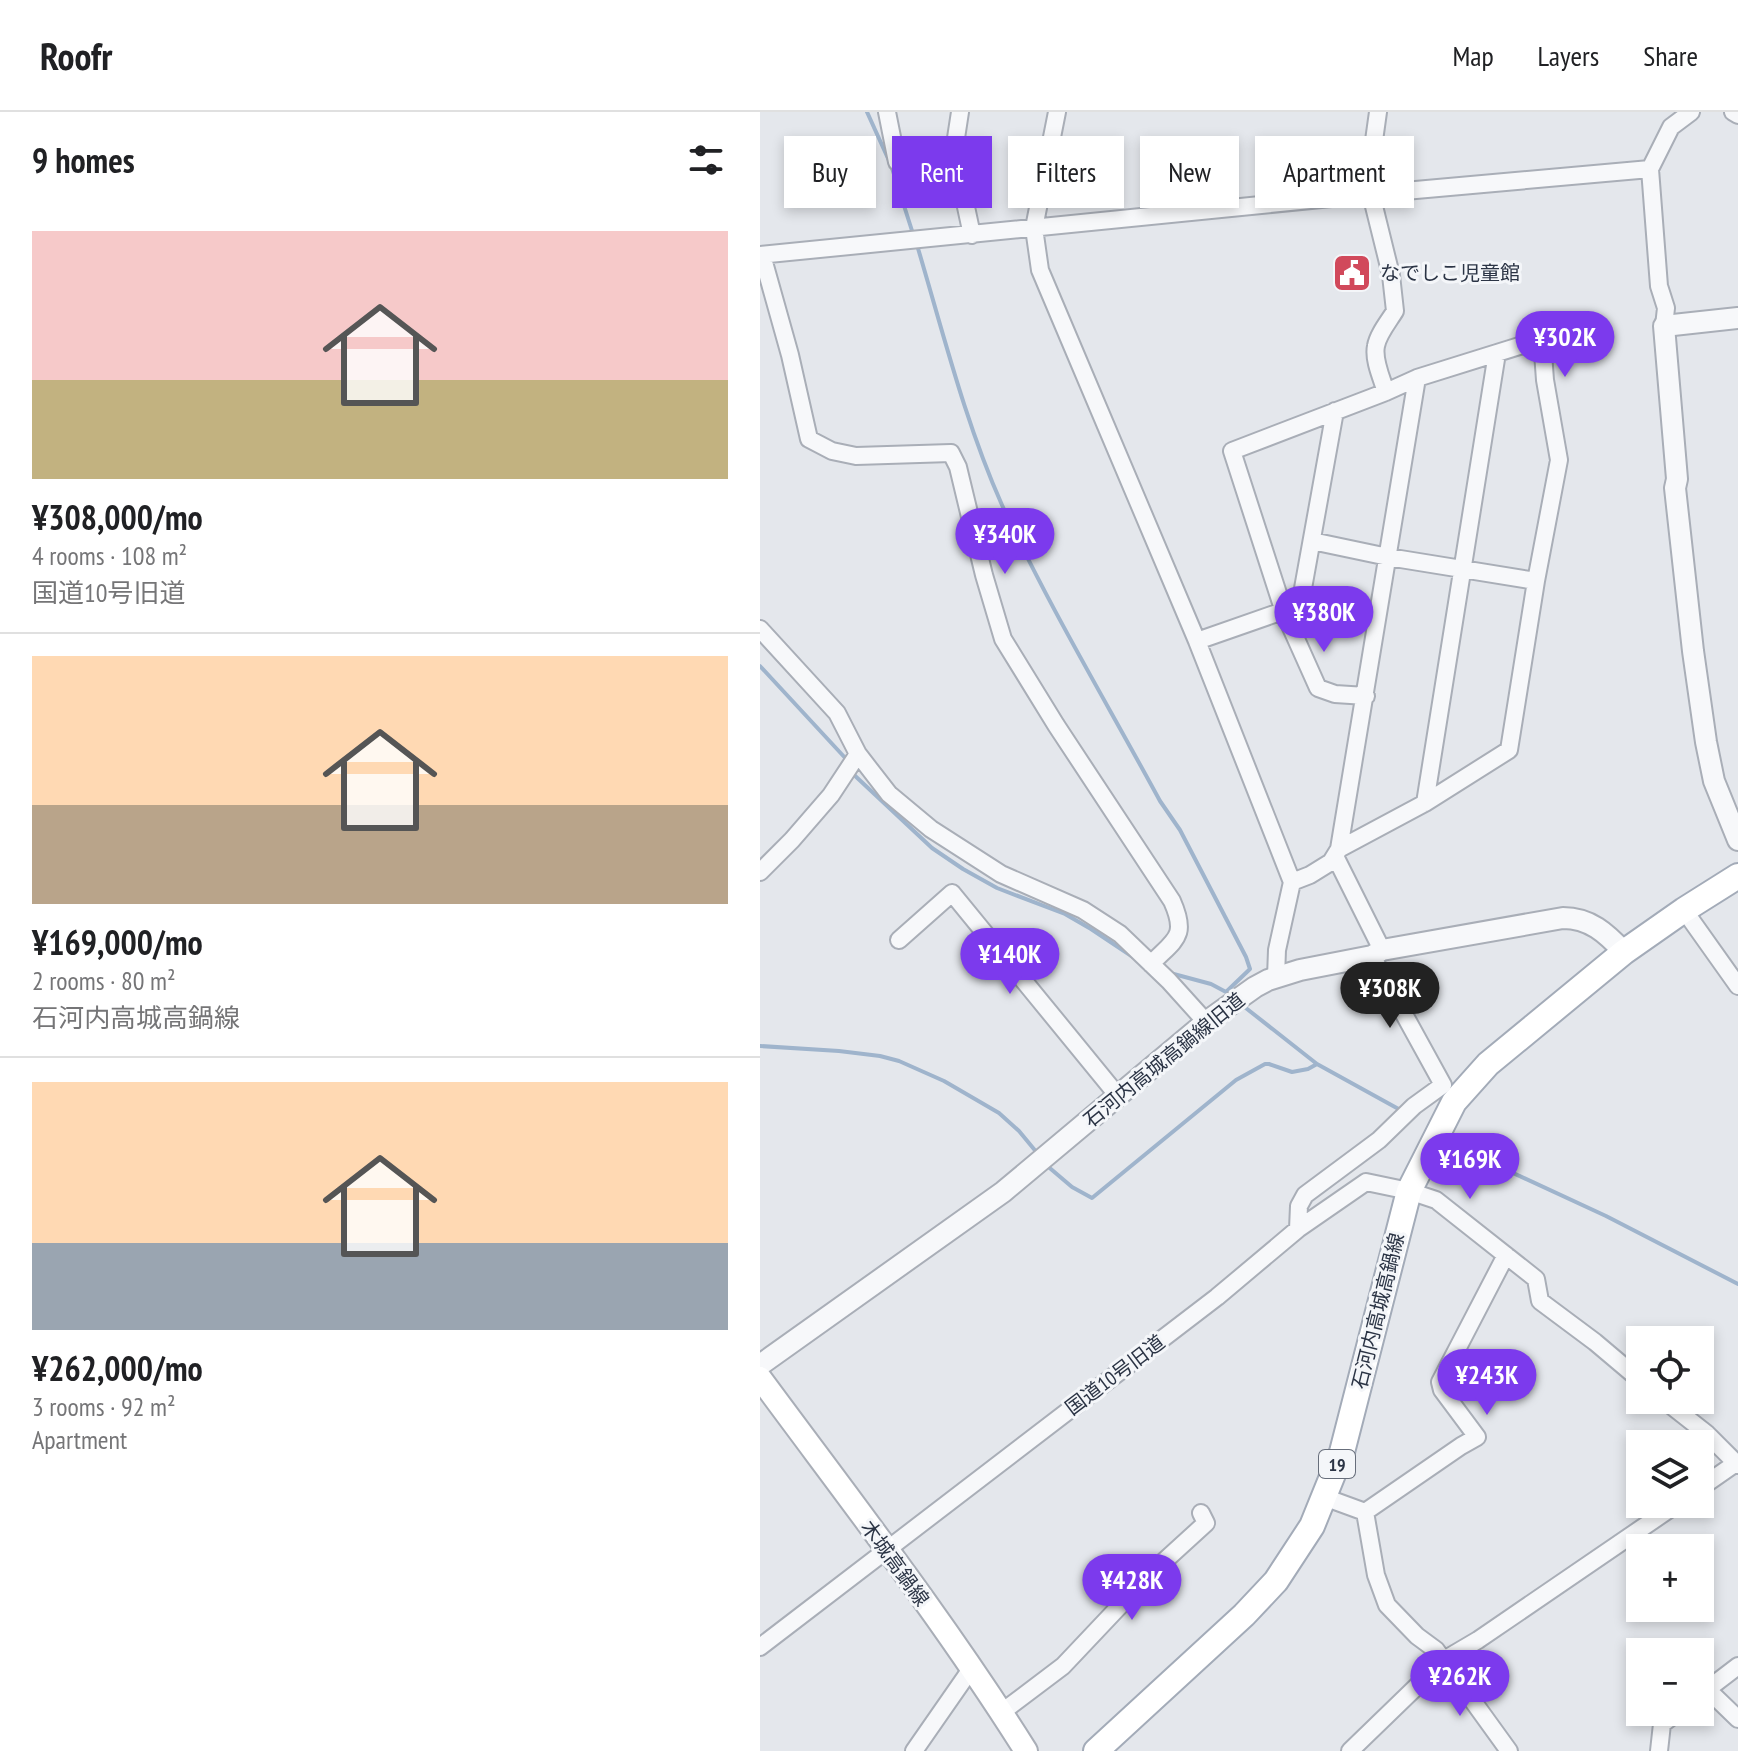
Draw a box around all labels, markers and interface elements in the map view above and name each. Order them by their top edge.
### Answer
text: Roofr [40,31,112,80]
text: Map [1452,37,1494,74]
text: Layers [1538,37,1599,74]
text: Share [1643,37,1698,74]
chip: Buy [784,136,876,208]
chip: Rent [892,136,992,208]
chip: Filters [1008,136,1124,208]
chip: New [1140,136,1239,208]
chip: Apartment [1255,136,1414,208]
text: 9 homes [32,138,135,182]
icon: filters [684,138,728,182]
public building icon: なでしこ児童館 [1331,252,1373,294]
place label: なでしこ児童館 [1380,260,1520,286]
icon: home [308,283,452,427]
pin: ¥302K [1509,311,1621,379]
text: ¥302K [1533,320,1597,353]
text: ¥308,000/mo [32,495,203,539]
pin: ¥340K [949,508,1061,576]
text: ¥340K [973,517,1037,550]
text: 4 rooms · 108 m² [32,539,187,572]
text: 国道10号旧道 [32,576,185,609]
pin: ¥380K [1268,586,1380,654]
text: ¥380K [1292,595,1356,628]
icon: home [308,708,452,852]
text: ¥169,000/mo [32,920,203,964]
pin: ¥140K [954,928,1066,996]
text: ¥140K [978,937,1042,970]
pin: ¥308K [1334,962,1446,1030]
text: 2 rooms · 80 m² [32,964,176,997]
text: ¥308K [1358,971,1422,1004]
street label: 石河内高城高鍋線旧道 [1078,987,1250,1133]
text: 石河内高城高鍋線 [32,1001,240,1034]
pin: ¥169K [1414,1133,1526,1201]
icon: home [308,1134,452,1278]
text: ¥169K [1438,1142,1502,1175]
street label: 石河内高城高鍋線 [1346,1230,1410,1392]
map controls [1626,1326,1714,1726]
button: locate [1626,1326,1714,1414]
street label: 国道10号旧道 [1060,1329,1170,1421]
text: ¥262,000/mo [32,1346,203,1390]
pin: ¥243K [1431,1349,1543,1417]
text: ¥243K [1455,1358,1519,1391]
text: 3 rooms · 92 m² [32,1390,176,1423]
text: Apartment [32,1423,127,1456]
button: layers [1626,1430,1714,1518]
road number: 19 [1319,1450,1355,1478]
street label: 木城高鍋線 [855,1515,935,1611]
button: + [1626,1534,1714,1622]
pin: ¥428K [1076,1554,1188,1622]
text: ¥428K [1100,1563,1164,1596]
button: − [1626,1638,1714,1726]
pin: ¥262K [1404,1650,1516,1718]
text: ¥262K [1428,1659,1492,1692]

